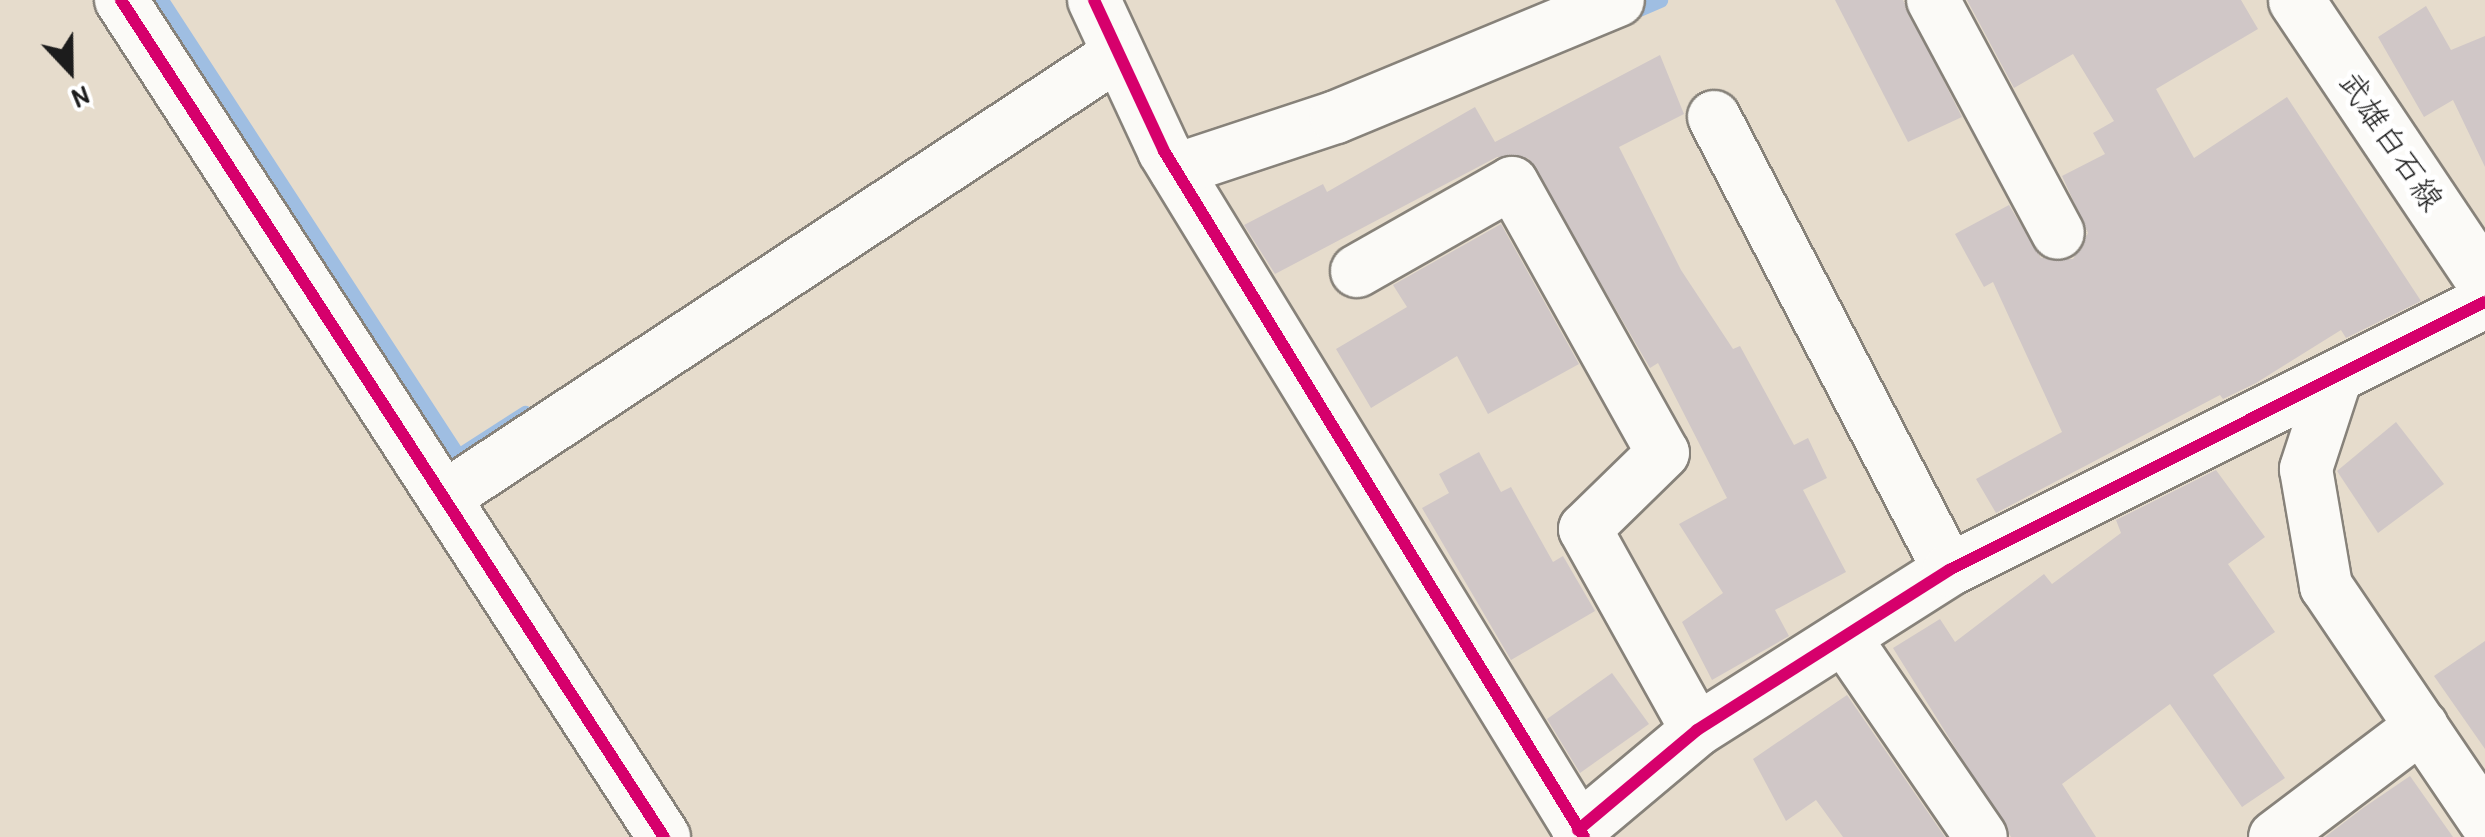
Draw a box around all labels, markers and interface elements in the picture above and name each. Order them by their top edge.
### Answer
north arrow [20,20,120,120]
street label: 武雄白石線 [2330,64,2452,218]
text: N [67,77,95,118]

